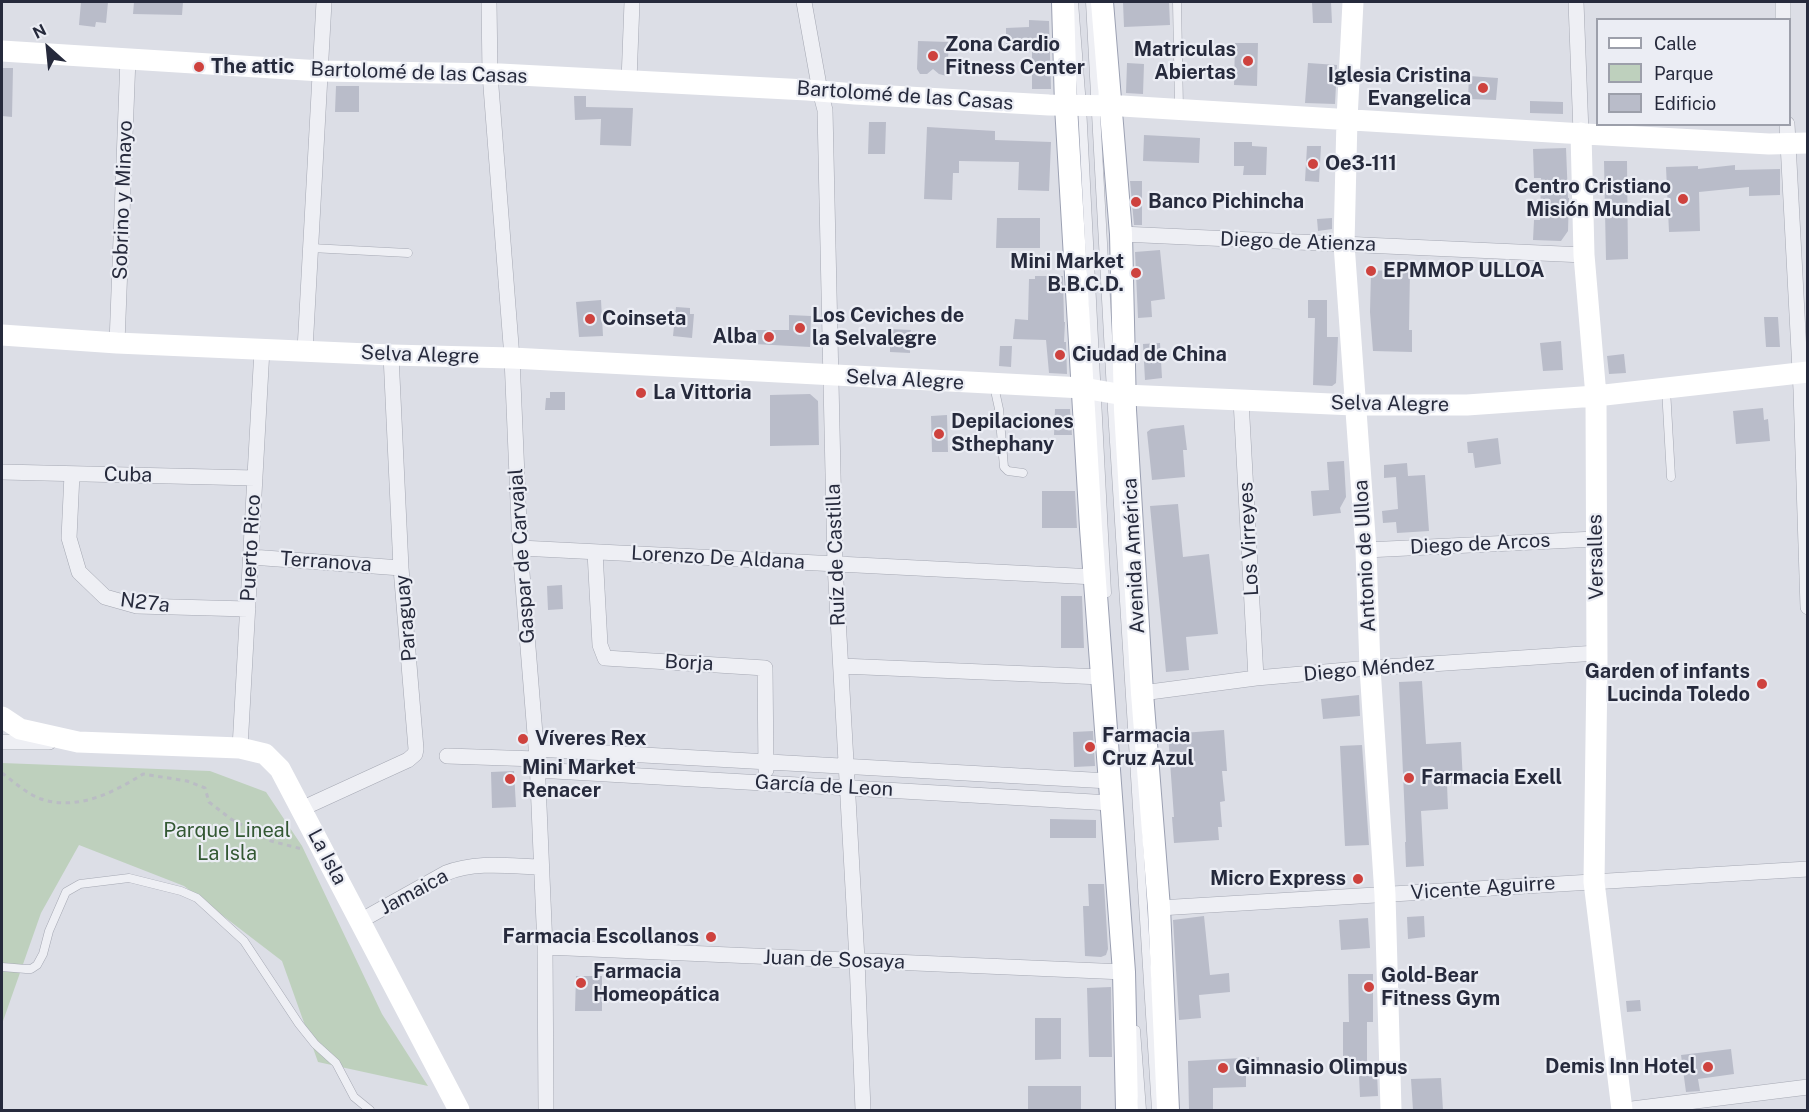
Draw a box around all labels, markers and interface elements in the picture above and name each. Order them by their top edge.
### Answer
north arrow [18,18,78,78]
legend [1596,18,1791,126]
text: N [30,20,49,43]
place label: Zona Cardio Fitness Center [945,33,1085,80]
text: Calle [1654,33,1697,54]
place label: Matriculas Abiertas [1134,38,1236,85]
marker: Zona Cardio Fitness Center [926,49,940,63]
marker: Matriculas Abiertas [1241,54,1255,68]
place label: The attic [211,55,294,79]
street label: Bartolomé de las Casas [310,57,528,89]
marker: The attic [192,60,206,74]
text: Parque [1654,63,1714,84]
place label: Iglesia Cristina Evangelica [1328,64,1471,111]
street label: Bartolomé de las Casas [796,76,1014,116]
marker: Iglesia Cristina Evangelica [1476,81,1490,95]
text: Edificio [1654,93,1716,114]
street label: Sobrino y Minayo [108,120,138,280]
place label: Oe3-111 [1325,152,1397,176]
marker: Oe3-111 [1306,157,1320,171]
place label: Centro Cristiano Misión Mundial [1514,175,1671,222]
place label: Banco Pichincha [1148,190,1304,214]
marker: Centro Cristiano Misión Mundial [1676,192,1690,206]
marker: Banco Pichincha [1129,195,1143,209]
street label: Diego de Atienza [1220,227,1376,257]
place label: Mini Market B.B.C.D. [1010,250,1124,297]
place label: EPMMOP ULLOA [1383,259,1544,283]
marker: EPMMOP ULLOA [1364,264,1378,278]
marker: Mini Market B.B.C.D. [1129,266,1143,280]
place label: Los Ceviches de la Selvalegre [812,304,964,351]
place label: Coinseta [602,307,686,331]
marker: Coinseta [583,312,597,326]
marker: Los Ceviches de la Selvalegre [793,321,807,335]
place label: Alba [713,325,757,349]
marker: Alba [762,330,776,344]
street label: Selva Alegre [360,341,480,369]
place label: Ciudad de China [1072,343,1227,367]
marker: Ciudad de China [1053,348,1067,362]
street label: Selva Alegre [845,365,965,395]
place label: La Vittoria [653,381,752,405]
marker: La Vittoria [634,386,648,400]
street label: Selva Alegre [1330,391,1450,417]
place label: Depilaciones Sthephany [951,410,1074,457]
marker: Depilaciones Sthephany [932,427,946,441]
street label: Cuba [104,463,152,487]
street label: Gaspar de Carvajal [504,468,540,644]
street label: Avenida América [1118,478,1150,634]
street label: Antonio de Ulloa [1349,479,1381,633]
street label: Los Virreyes [1234,481,1264,597]
street label: Ruíz de Castilla [822,483,850,627]
street label: Puerto Rico [236,494,266,602]
street label: Versalles [1583,514,1609,600]
street label: Diego de Arcos [1409,528,1551,560]
street label: Lorenzo De Aldana [630,541,806,575]
street label: Terranova [279,547,373,577]
street label: Paraguay [390,573,422,663]
street label: N27a [119,588,171,618]
street label: Borja [664,650,714,676]
street label: Diego Méndez [1302,651,1436,687]
place label: Garden of infants Lucinda Toledo [1585,660,1750,707]
marker: Garden of infants Lucinda Toledo [1755,677,1769,691]
place label: Farmacia Cruz Azul [1102,724,1194,771]
place label: Víveres Rex [535,727,647,751]
marker: Víveres Rex [516,732,530,746]
marker: Farmacia Cruz Azul [1083,740,1097,754]
place label: Mini Market Renacer [522,756,636,803]
place label: Farmacia Exell [1421,766,1562,790]
street label: García de Leon [754,770,894,802]
marker: Farmacia Exell [1402,771,1416,785]
marker: Mini Market Renacer [503,772,517,786]
park label: Parque Lineal La Isla [163,819,291,866]
street label: La Isla [302,825,352,889]
street label: Jamaica [376,864,452,920]
place label: Micro Express [1210,867,1346,891]
street label: Vicente Aguirre [1410,871,1556,905]
marker: Micro Express [1351,872,1365,886]
place label: Farmacia Escollanos [503,925,699,949]
marker: Farmacia Escollanos [704,930,718,944]
street label: Juan de Sosaya [763,946,905,974]
place label: Farmacia Homeopática [593,960,720,1007]
place label: Gold-Bear Fitness Gym [1381,964,1500,1011]
marker: Farmacia Homeopática [574,976,588,990]
marker: Gold-Bear Fitness Gym [1362,980,1376,994]
place label: Demis Inn Hotel [1545,1055,1696,1079]
place label: Gimnasio Olimpus [1235,1056,1408,1080]
marker: Demis Inn Hotel [1701,1060,1715,1074]
marker: Gimnasio Olimpus [1216,1061,1230,1075]

